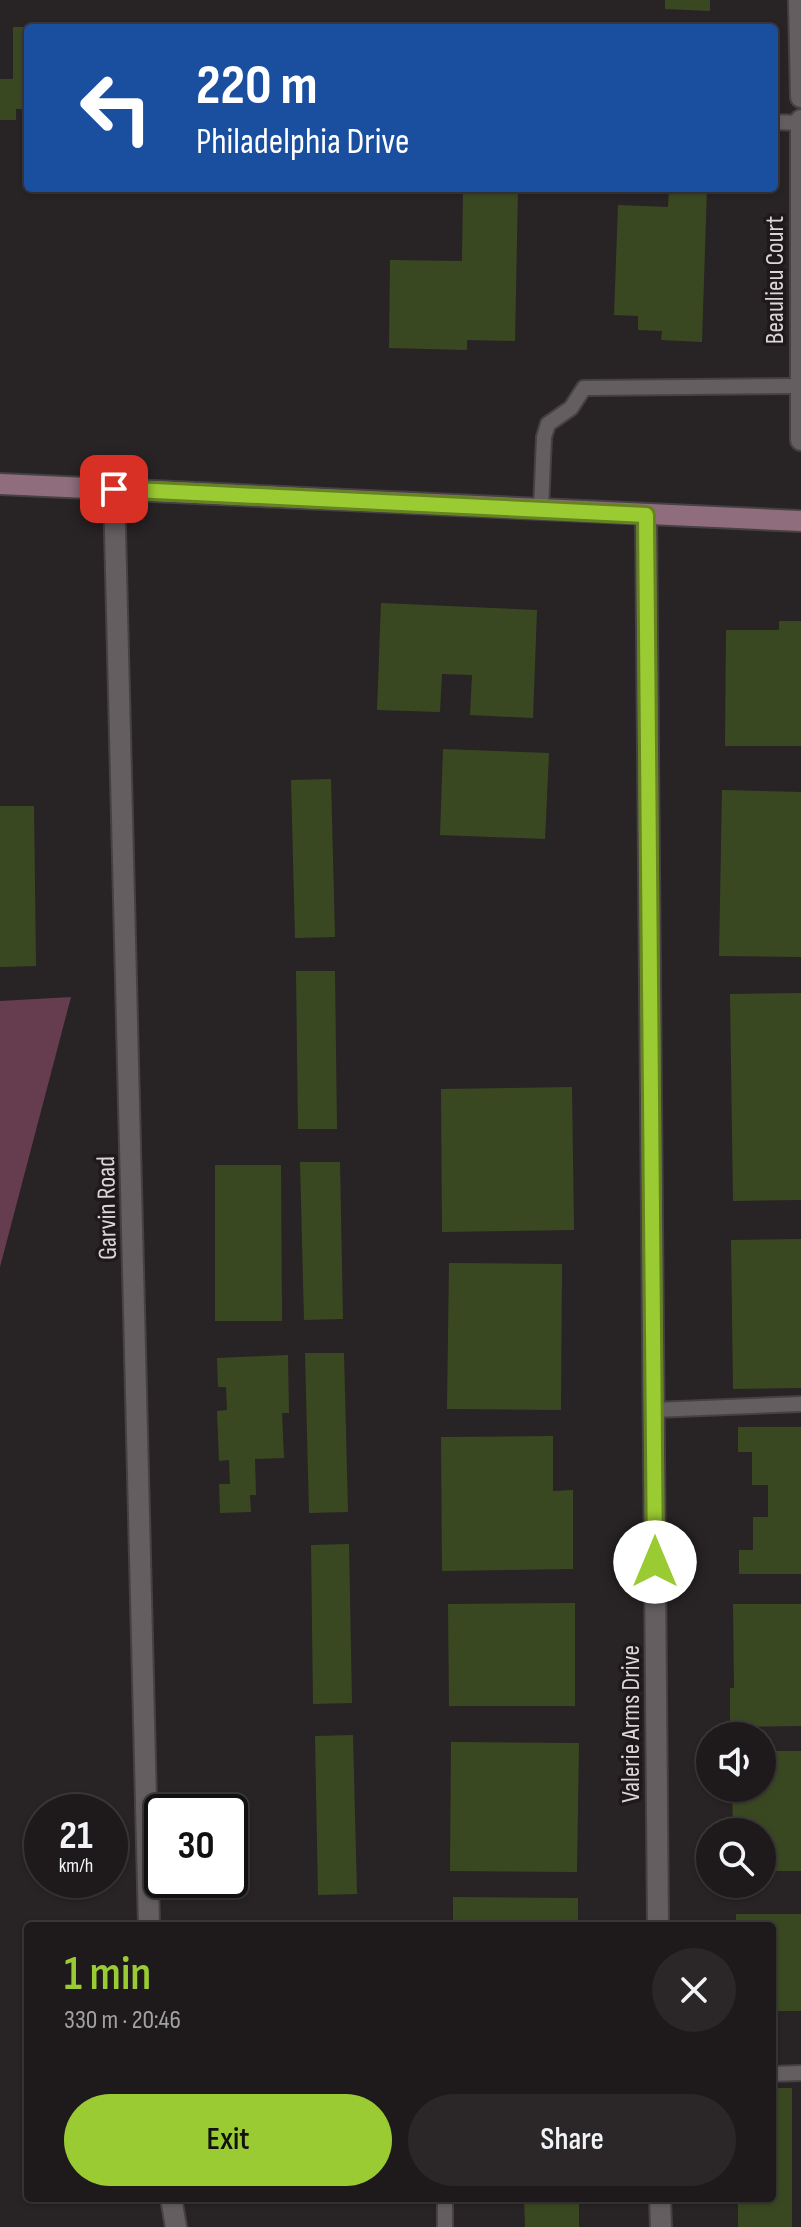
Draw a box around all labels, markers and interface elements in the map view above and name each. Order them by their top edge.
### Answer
text: 220 m [196,53,318,120]
icon: left [64,56,168,160]
text: Philadelphia Drive [196,121,409,164]
street label: Beaulieu Court [760,216,791,344]
pin [80,455,148,523]
icon: arrive [92,467,136,511]
street label: Garvin Road [91,1156,124,1260]
position arrow [613,1520,697,1604]
street label: Valerie Arms Drive [616,1645,647,1803]
map controls [696,1722,776,1898]
button: sound [696,1722,776,1802]
speed limit sign: 30 [144,1794,248,1898]
text: 21 [59,1812,93,1860]
button: search [696,1818,776,1898]
text: km/h [59,1854,93,1878]
text: 1 min [64,1946,151,2003]
button: close [652,1948,736,2032]
text: 330 m · 20:46 [64,2005,181,2036]
button: Exit [64,2094,392,2186]
button: Share [408,2094,736,2186]

